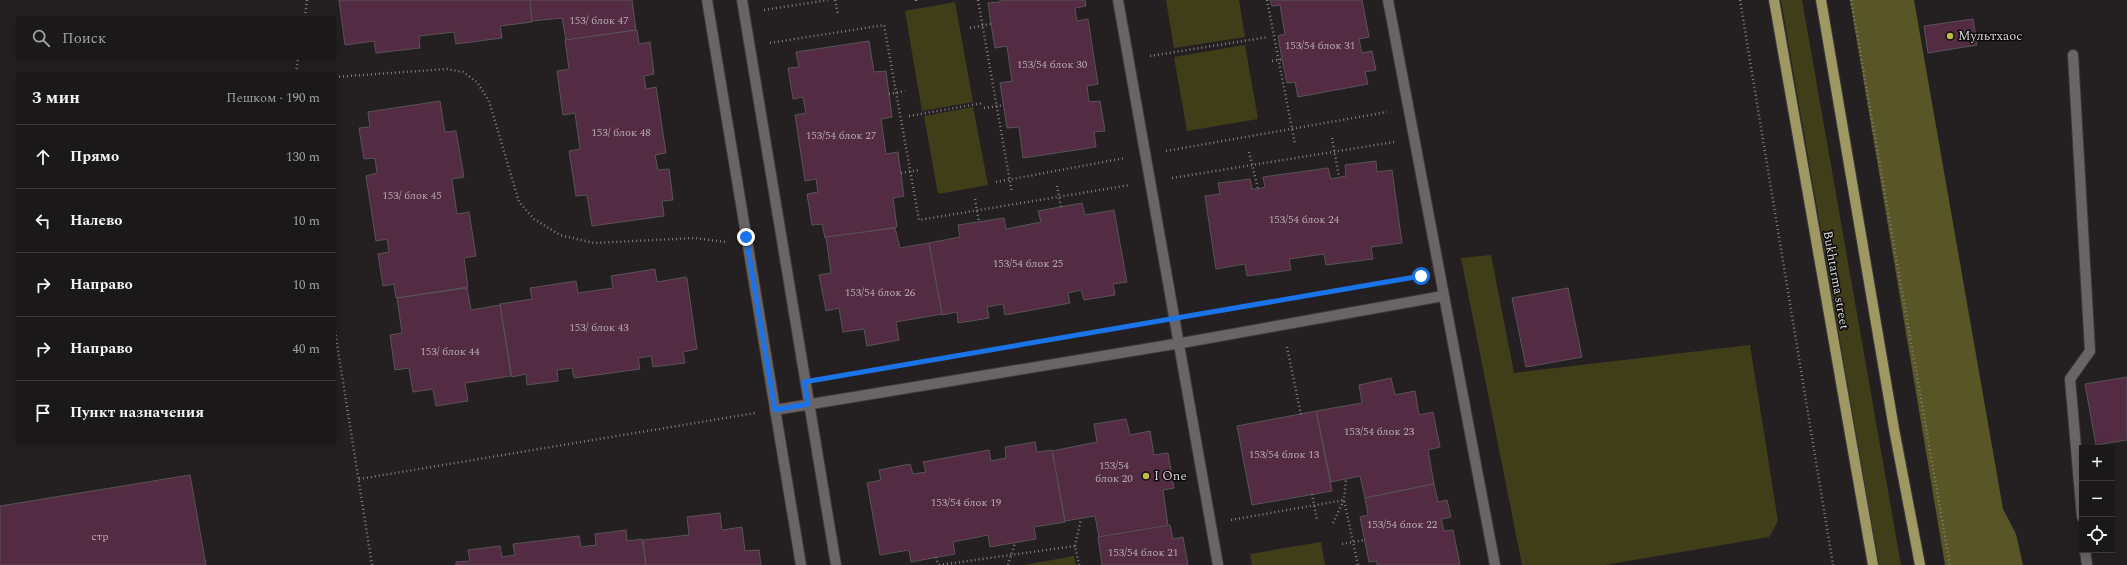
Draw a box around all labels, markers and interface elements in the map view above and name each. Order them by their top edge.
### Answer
house number: 153/ блок 47 [569,12,629,29]
search box [16,16,336,60]
place label: Мультхаос [1958,26,2023,46]
icon: search [30,27,52,49]
text: Поиск [62,27,106,50]
marker: Мультхаос [1945,31,1955,41]
house number: 153/54 блок 31 [1285,37,1355,54]
house number: 153/54 блок 30 [1017,56,1088,73]
text: 3 мин [32,85,80,111]
text: Пешком · 190 m [226,88,320,108]
house number: 153/ блок 48 [591,124,651,141]
house number: 153/54 блок 27 [806,127,877,144]
text: Прямо [70,145,119,168]
icon: ahead [32,146,54,168]
text: 130 m [286,147,320,167]
house number: 153/ блок 45 [382,187,442,204]
text: Налево [70,209,123,232]
icon: left [32,210,54,232]
text: 10 m [293,211,320,231]
house number: 153/54 блок 24 [1269,211,1340,228]
route end [737,228,755,246]
street label: Bukhtarma street [1817,229,1855,331]
house number: 153/54 блок 25 [993,255,1063,272]
route start [1412,267,1430,285]
text: Направо [70,273,133,296]
icon: right [32,274,54,296]
text: 10 m [293,275,320,295]
house number: 153/54 блок 26 [845,284,916,301]
house number: 153/ блок 43 [569,319,629,336]
text: Направо [70,337,133,360]
icon: right [32,338,54,360]
text: 40 m [293,339,320,359]
house number: 153/ блок 44 [420,343,480,360]
text: Пункт назначения [70,401,204,424]
icon: arrive [32,402,54,424]
house number: 153/54 блок 23 [1344,423,1415,440]
map controls [2079,445,2115,553]
button: + [2079,445,2115,481]
house number: 153/54 блок 13 [1249,446,1320,463]
house number: 153/54 блок 20 [1095,457,1133,487]
place label: I One [1154,466,1187,486]
marker: I One [1141,471,1151,481]
button: − [2079,481,2115,517]
house number: 153/54 блок 19 [931,494,1002,511]
house number: 153/54 блок 22 [1367,516,1438,533]
button: locate [2079,517,2115,553]
house number: стр [92,528,108,545]
house number: 153/54 блок 21 [1108,544,1178,561]

